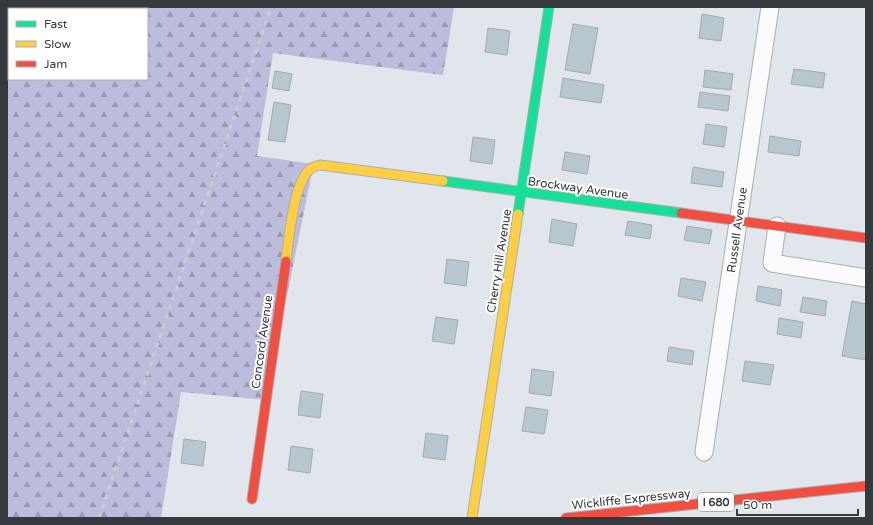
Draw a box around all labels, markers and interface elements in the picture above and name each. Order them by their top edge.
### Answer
legend [8,8,148,80]
text: Fast [44,17,68,31]
text: Slow [44,37,71,51]
text: Jam [44,57,67,71]
street label: Brockway Avenue [527,174,629,202]
street label: Russell Avenue [724,186,750,274]
street label: Cherry Hill Avenue [484,208,514,314]
street label: Concord Avenue [248,294,276,390]
street label: Wickliffe Expressway [571,486,692,512]
scale bar [737,491,858,517]
road number: I 680 [698,493,734,511]
text: 50 m [743,498,772,512]

